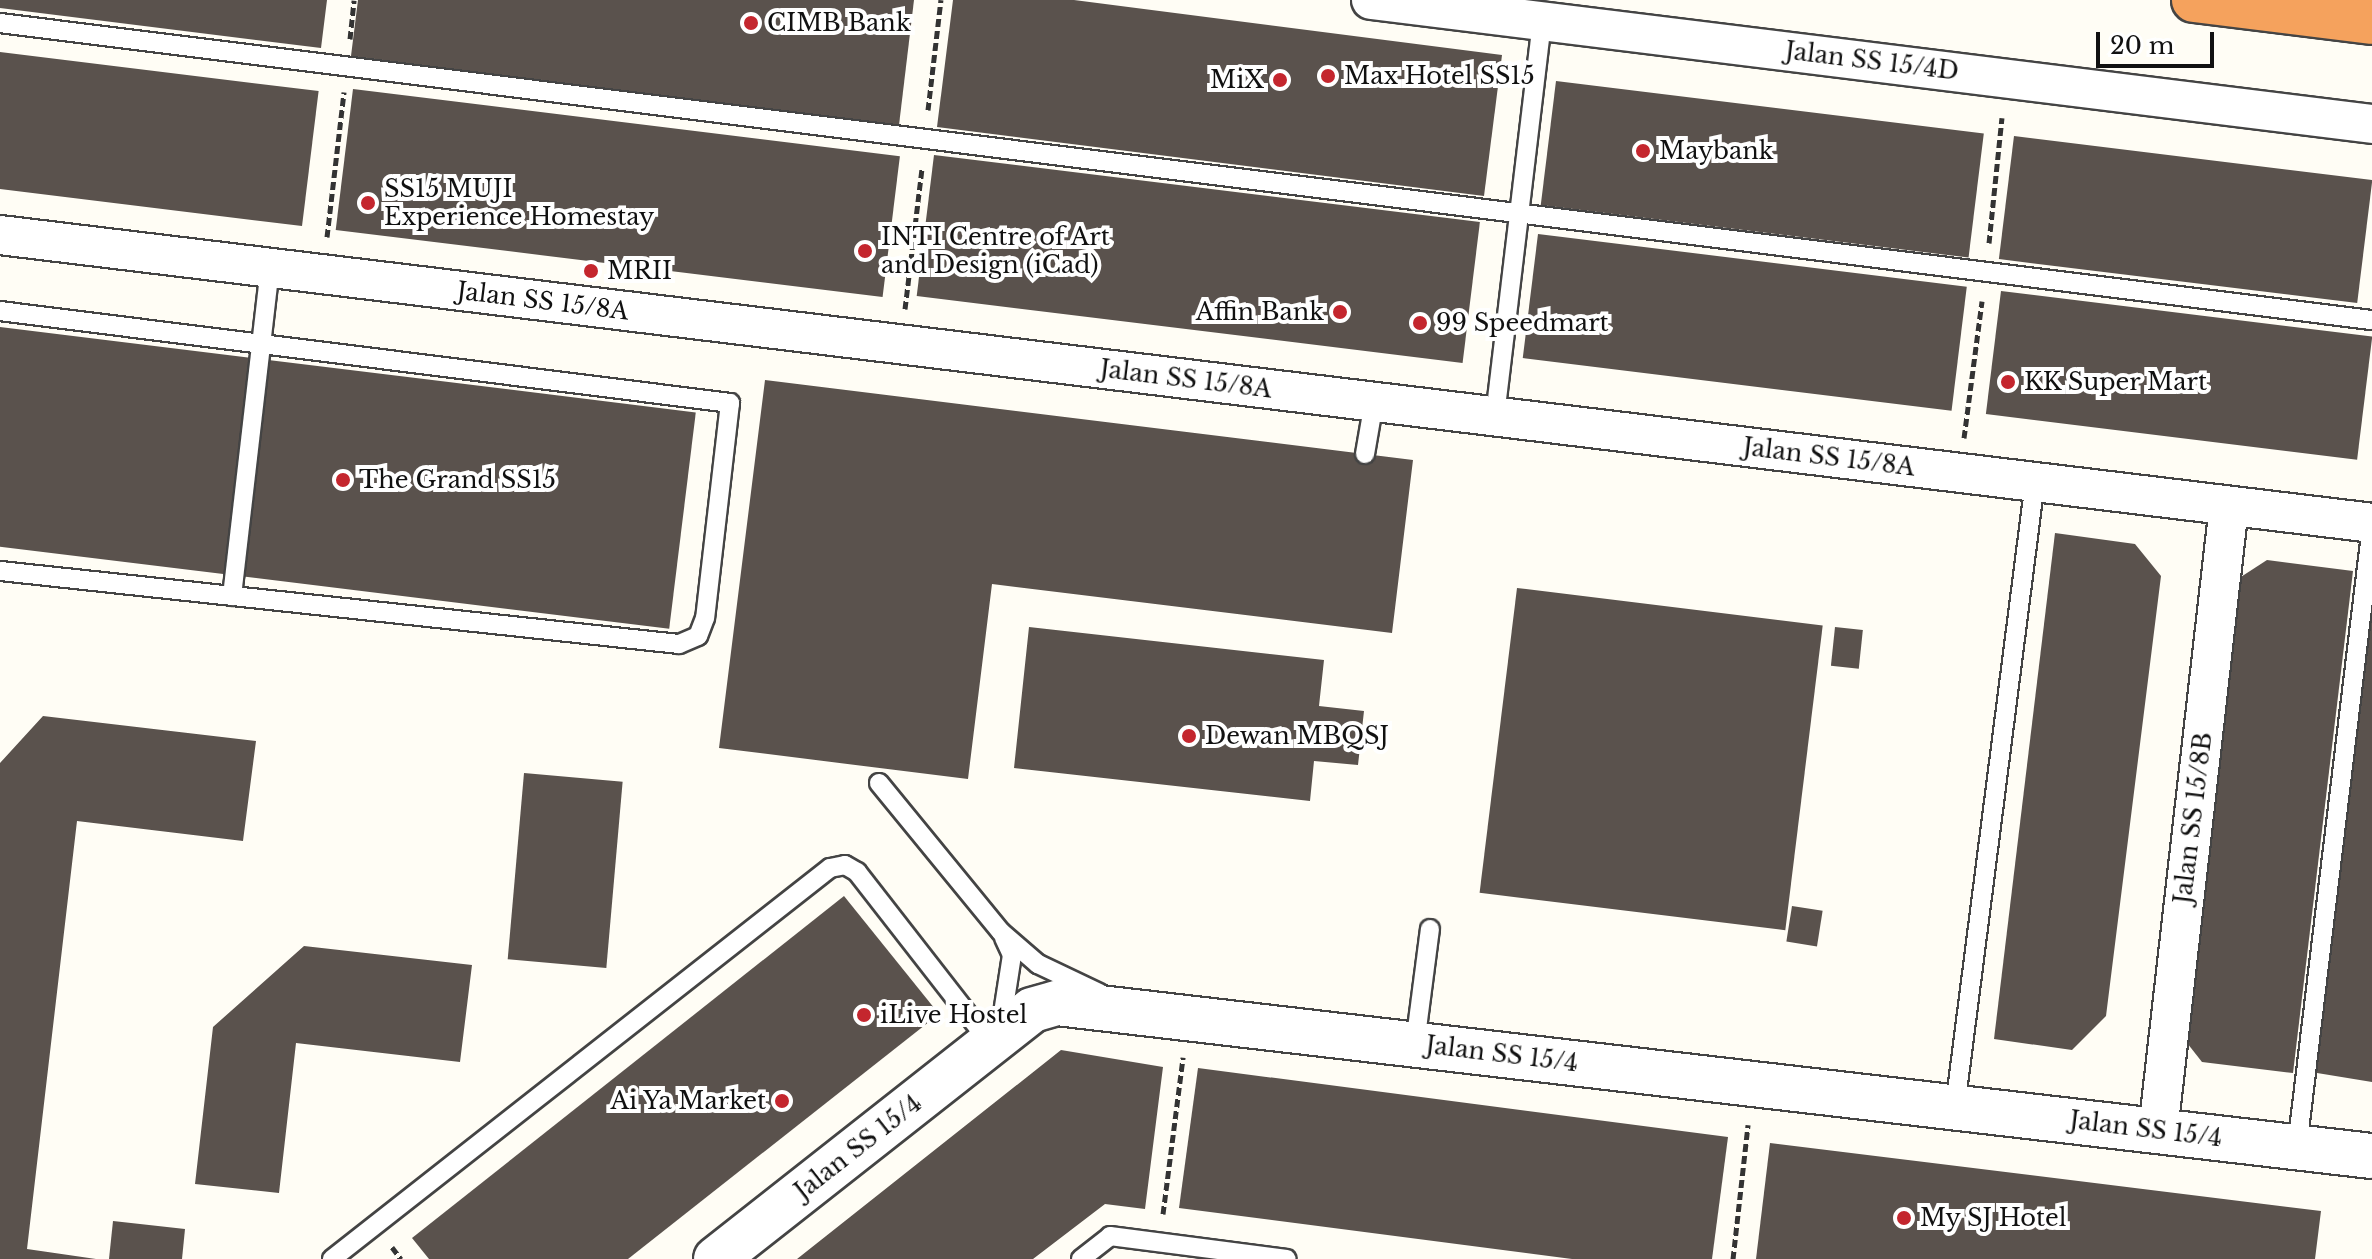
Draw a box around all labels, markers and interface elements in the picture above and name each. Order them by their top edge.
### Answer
place label: CIMB Bank [767,9,911,37]
marker: CIMB Bank [742,14,760,32]
scale bar [2100,16,2218,66]
text: 20 m [2110,31,2175,60]
street label: Jalan SS 15/4D [1784,36,1960,86]
place label: Max Hotel SS15 [1344,62,1535,90]
place label: MiX [1210,66,1264,94]
marker: Max Hotel SS15 [1319,67,1337,85]
marker: MiX [1271,71,1289,89]
place label: Maybank [1659,137,1774,165]
marker: Maybank [1634,142,1652,160]
place label: SS15 MUJI Experience Homestay [384,175,654,231]
marker: SS15 MUJI Experience Homestay [359,194,377,212]
place label: INTI Centre of Art and Design (iCad) [881,223,1111,279]
marker: INTI Centre of Art and Design (iCad) [856,242,874,260]
place label: MRII [607,257,672,285]
marker: MRII [582,262,600,280]
street label: Jalan SS 15/8A [456,276,630,326]
place label: Affin Bank [1196,298,1324,326]
marker: Affin Bank [1331,303,1349,321]
place label: 99 Speedmart [1436,309,1609,337]
marker: 99 Speedmart [1411,314,1429,332]
street label: Jalan SS 15/8A [1099,354,1273,404]
place label: KK Super Mart [2024,368,2208,396]
marker: KK Super Mart [1999,373,2017,391]
street label: Jalan SS 15/8A [1742,432,1916,482]
place label: The Grand SS15 [359,466,556,494]
marker: The Grand SS15 [334,471,352,489]
place label: Dewan MBQSJ [1205,722,1389,750]
marker: Dewan MBQSJ [1180,727,1198,745]
street label: Jalan SS 15/8B [2168,731,2218,905]
place label: iLive Hostel [880,1001,1027,1029]
marker: iLive Hostel [855,1006,873,1024]
street label: Jalan SS 15/4 [1424,1030,1580,1078]
place label: Ai Ya Market [609,1087,766,1115]
street label: Jalan SS 15/4 [789,1088,927,1206]
marker: Ai Ya Market [773,1092,791,1110]
street label: Jalan SS 15/4 [2068,1105,2224,1153]
place label: My SJ Hotel [1920,1204,2067,1232]
marker: My SJ Hotel [1895,1209,1913,1227]

